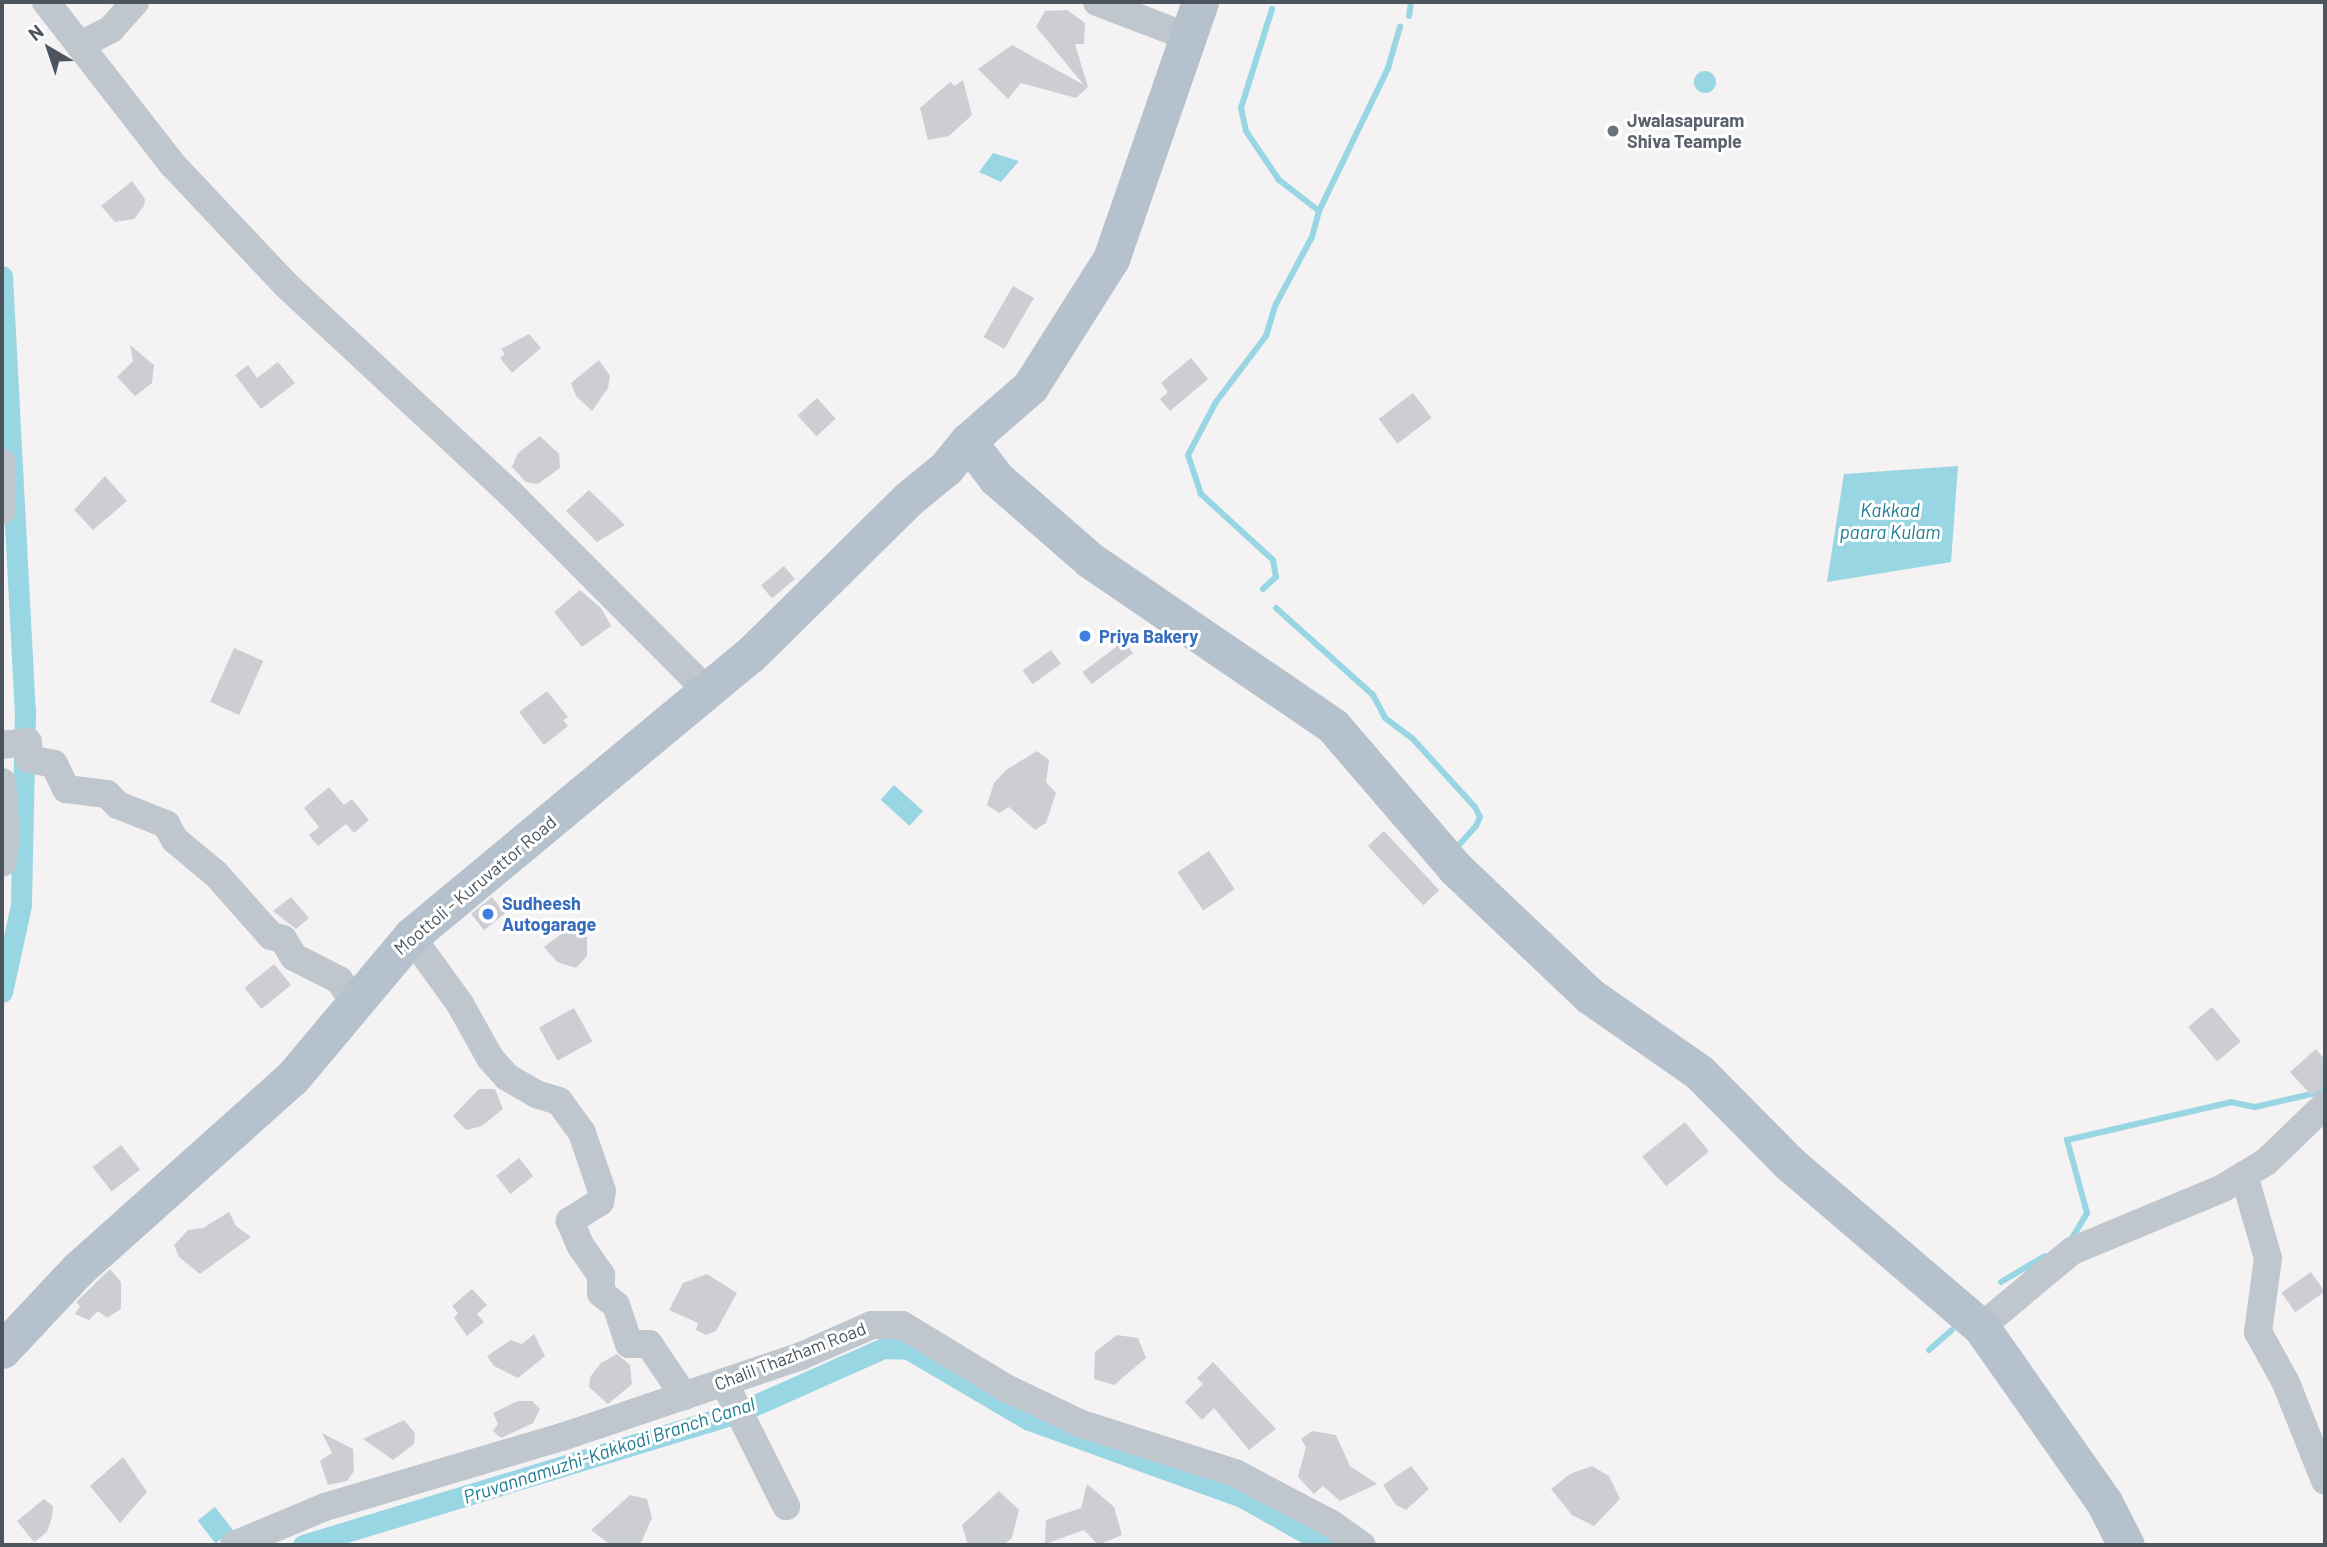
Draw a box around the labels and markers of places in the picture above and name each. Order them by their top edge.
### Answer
place label: Jwalasapuram Shiva Teample [1627,110,1744,152]
marker: Jwalasapuram Shiva Teample [1605,123,1621,139]
place label: Priya Bakery [1099,625,1198,647]
marker: Priya Bakery [1077,628,1093,644]
place label: Sudheesh Autogarage [502,893,596,936]
marker: Sudheesh Autogarage [480,906,496,922]

